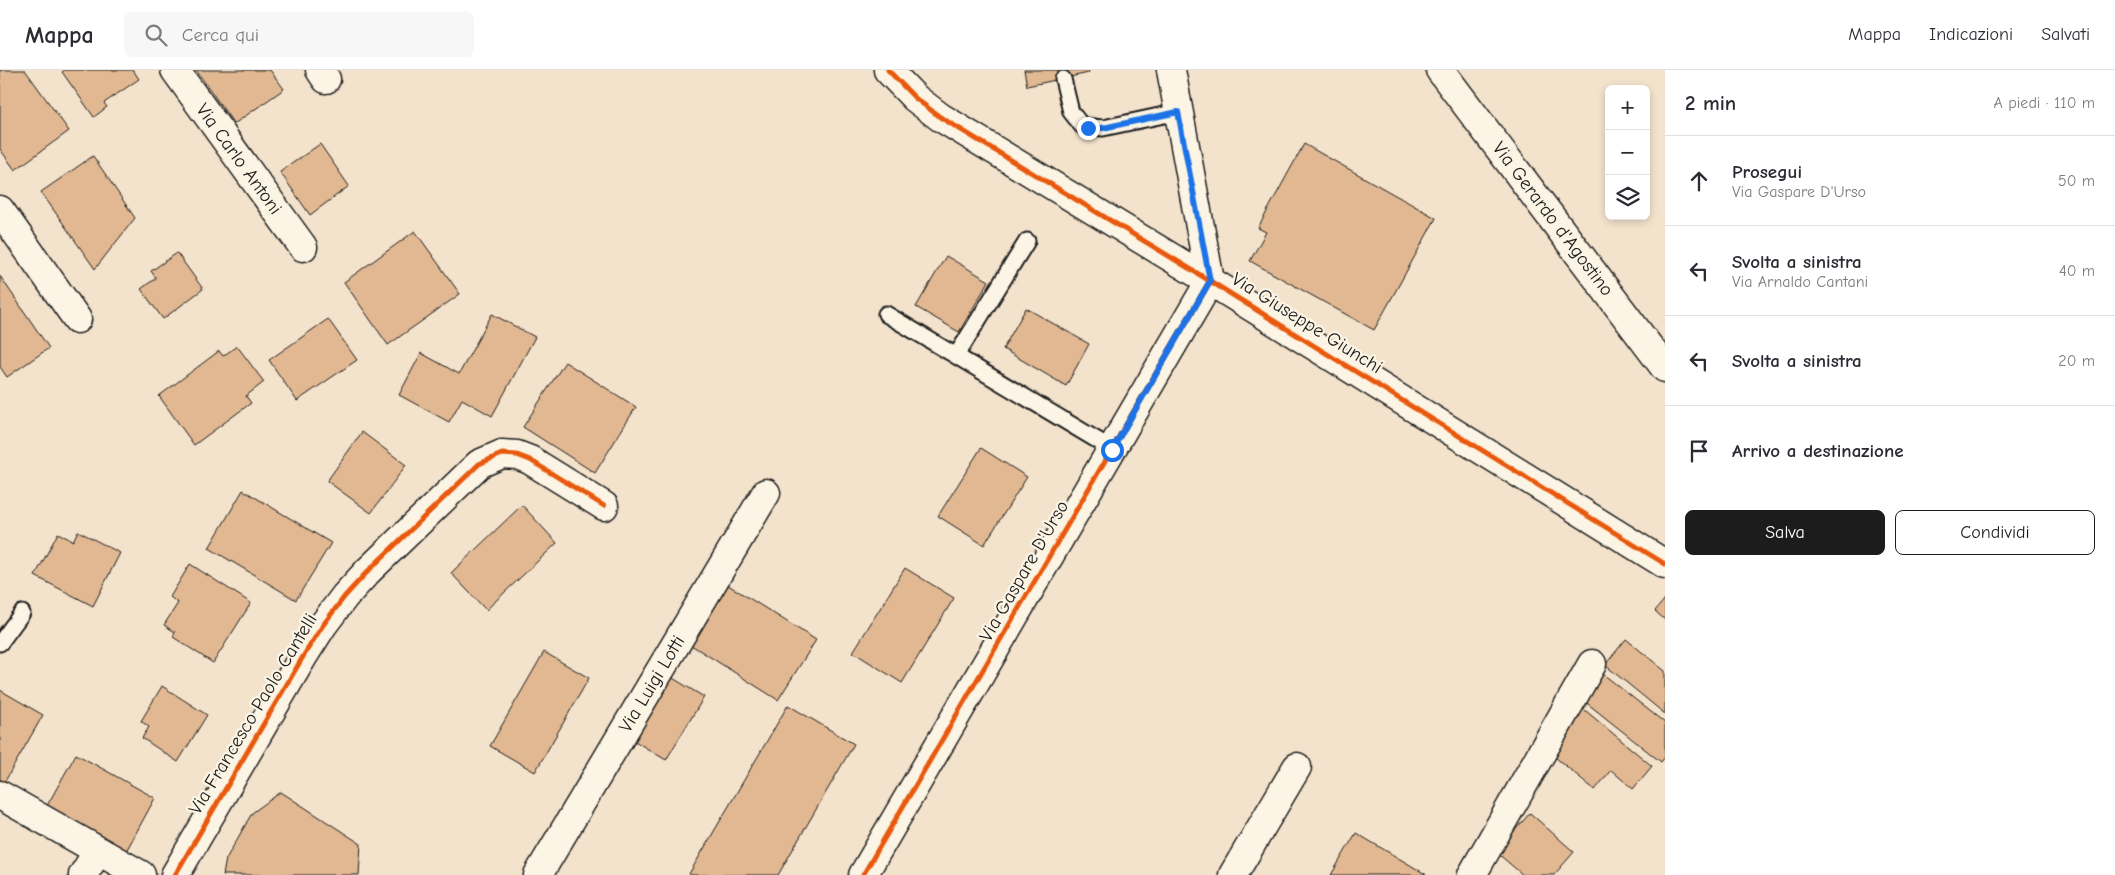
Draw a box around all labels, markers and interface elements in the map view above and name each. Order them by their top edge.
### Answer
search box [124,12,474,57]
text: Mappa [25,21,94,49]
icon: search [142,21,170,49]
text: Cerca qui [182,24,259,46]
text: Mappa [1848,24,1901,45]
text: Indicazioni [1929,24,2013,45]
text: Salvati [2041,24,2090,45]
map controls [1605,85,1650,220]
button: + [1605,85,1650,130]
text: 2 min [1685,91,1736,115]
text: A piedi · 110 m [1994,94,2095,112]
street label: Via Carlo Antoni [191,99,287,219]
route end [1077,117,1100,140]
button: − [1605,130,1650,175]
street label: Via Gerardo d'Agostino [1488,138,1618,300]
text: Prosegui [1732,161,1802,183]
icon: ahead [1685,167,1713,195]
text: 50 m [2058,172,2095,190]
button: layers [1605,175,1650,220]
text: Via Gaspare D'Urso [1732,183,1866,201]
text: Svolta a sinistra [1732,251,1862,273]
icon: left [1685,257,1713,285]
text: 40 m [2059,262,2095,280]
street label: Via Giuseppe Giunchi [1228,268,1386,378]
text: Via Arnaldo Cantani [1732,273,1868,291]
icon: left [1685,347,1713,375]
text: Svolta a sinistra [1732,350,1862,372]
text: 20 m [2058,352,2095,370]
icon: arrive [1685,437,1713,465]
route start [1101,439,1124,462]
text: Arrivo a destinazione [1732,440,1904,462]
street label: Via Gaspare D'Urso [975,497,1073,645]
button: Salva [1685,510,1885,555]
button: Condividi [1895,510,2095,555]
street label: Via Francesco Paolo Cantelli [184,610,322,818]
street label: Via Luigi Lotti [615,632,689,736]

